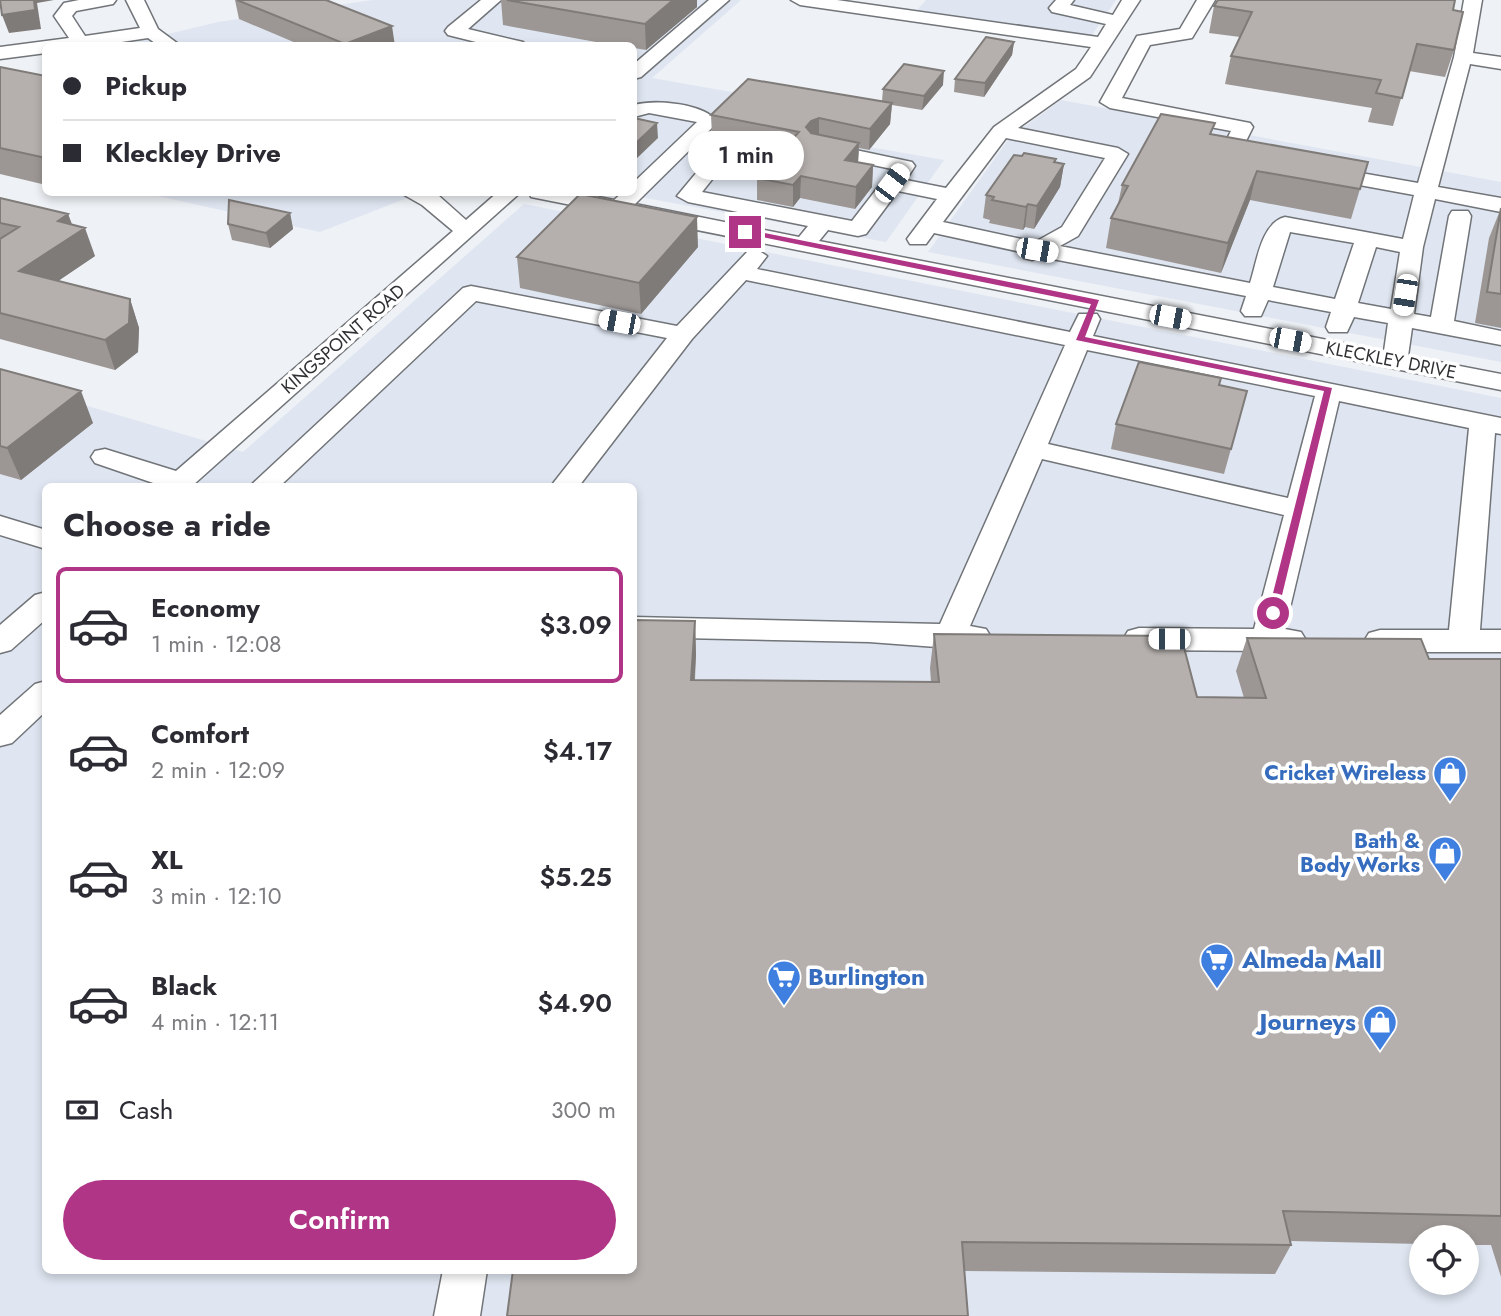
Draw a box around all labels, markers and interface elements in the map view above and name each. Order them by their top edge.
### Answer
text: Pickup [105,67,187,105]
callout: 1 min [687,131,803,180]
text: Kleckley Drive [105,134,281,172]
text: 1 min [718,138,774,172]
car [871,160,914,206]
route end [729,216,761,248]
car [1015,236,1060,264]
car [1392,273,1419,317]
street label: KINGSPOINT ROAD [275,278,411,400]
car [1148,303,1193,331]
car [597,308,642,336]
car [1268,326,1313,354]
street label: KLECKLEY DRIVE [1323,335,1459,385]
text: Choose a ride [63,502,271,548]
text: Economy [151,589,260,627]
icon: car [67,594,130,657]
route start [1257,597,1289,629]
text: $3.09 [539,606,612,644]
text: 1 min · 12:08 [151,627,282,661]
car [1149,629,1191,650]
text: Comfort [151,715,249,753]
icon: car [67,720,130,783]
text: $4.17 [543,732,612,770]
text: 2 min · 12:09 [151,753,285,787]
shop icon: Cricket Wireless [1431,754,1469,803]
place label: Cricket Wireless [1264,758,1426,788]
place label: Bath & Body Works [1300,826,1420,880]
shop icon: Bath & Body Works [1426,834,1464,883]
text: XL [151,841,183,879]
icon: car [67,846,130,909]
text: $5.25 [539,858,612,896]
text: 3 min · 12:10 [151,879,282,913]
supermarket icon: Almeda Mall [1198,941,1236,990]
place label: Almeda Mall [1241,942,1382,977]
supermarket icon: Burlington [765,958,803,1007]
place label: Burlington [808,959,925,994]
text: Black [151,967,217,1005]
icon: car [67,972,130,1035]
text: $4.90 [537,984,612,1022]
shop icon: Journeys [1361,1003,1399,1052]
place label: Journeys [1256,1004,1356,1039]
text: 4 min · 12:11 [151,1005,279,1039]
icon: cash [63,1091,101,1129]
text: Cash [119,1091,173,1129]
text: 300 m [551,1093,616,1127]
button: Confirm [63,1180,616,1260]
map controls [1409,1225,1479,1295]
button: locate [1409,1225,1479,1295]

